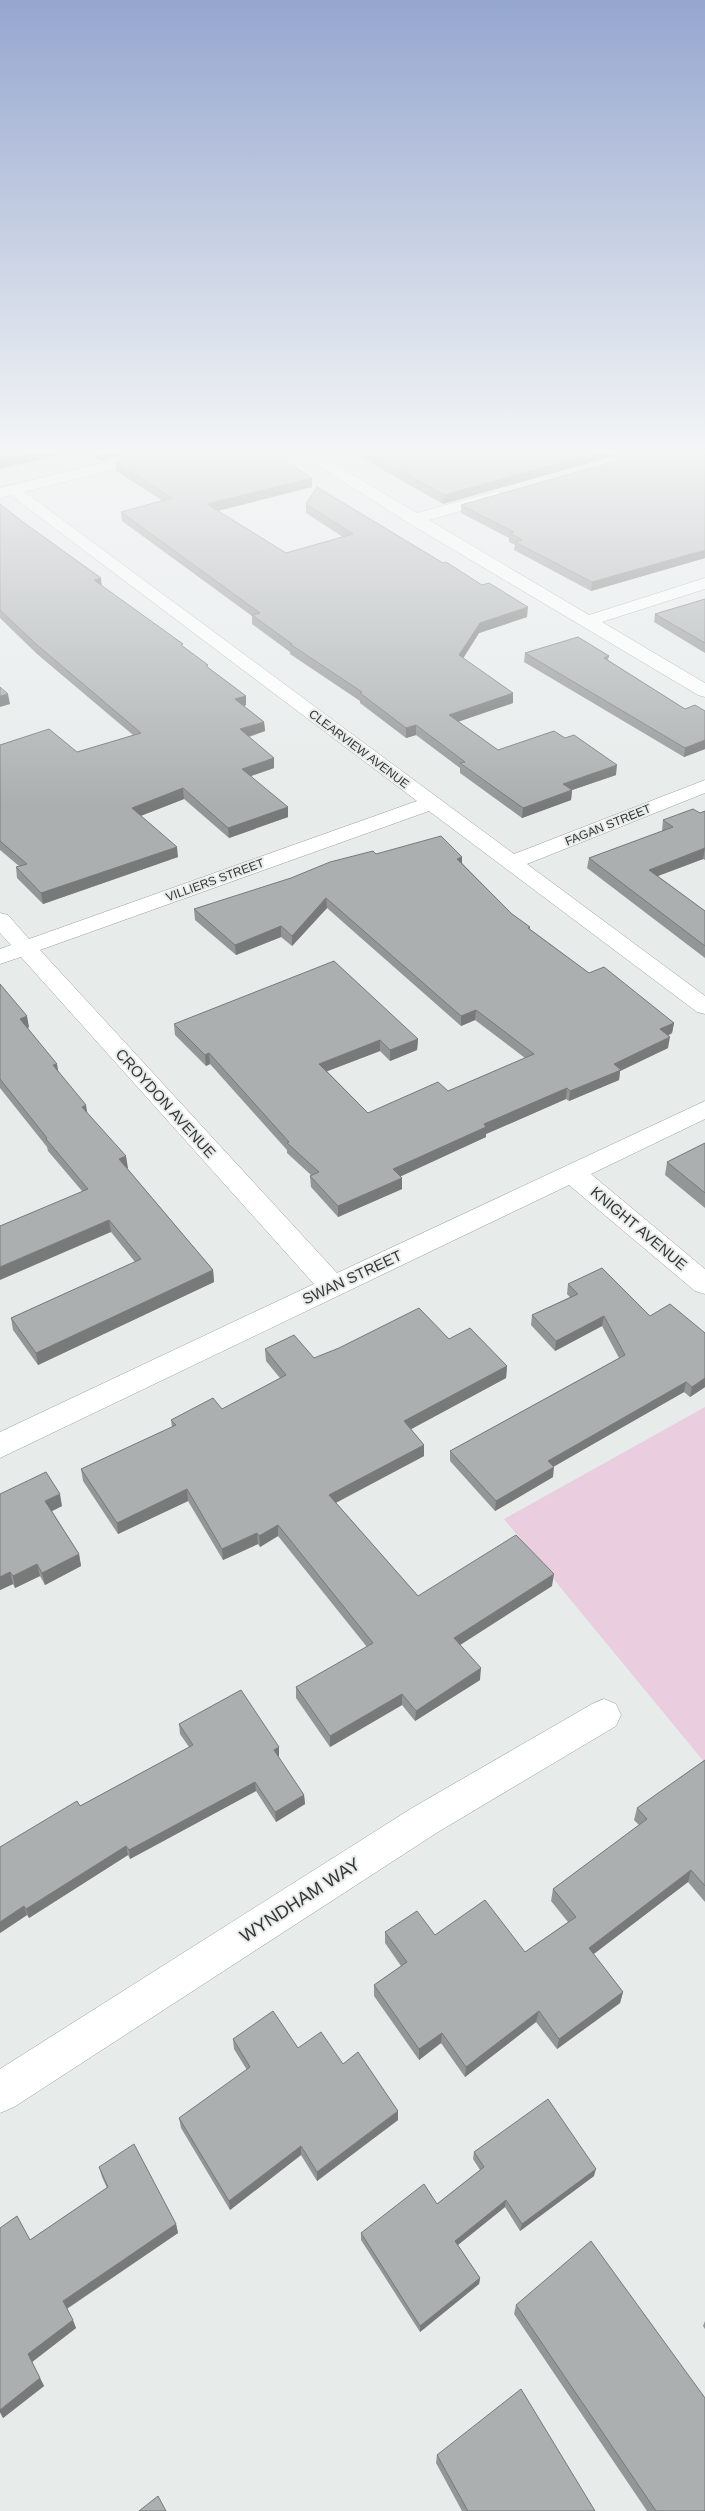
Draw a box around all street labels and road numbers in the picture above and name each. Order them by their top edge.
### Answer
street label: CLEARVIEW AVENUE [306,707,412,791]
street label: FAGAN STREET [563,801,654,849]
street label: VILLIERS STREET [164,856,267,904]
street label: CROYDON AVENUE [113,1045,219,1161]
street label: KNIGHT AVENUE [587,1183,691,1273]
street label: SWAN STREET [300,1247,404,1307]
street label: WYNDHAM WAY [236,1854,364,1946]

